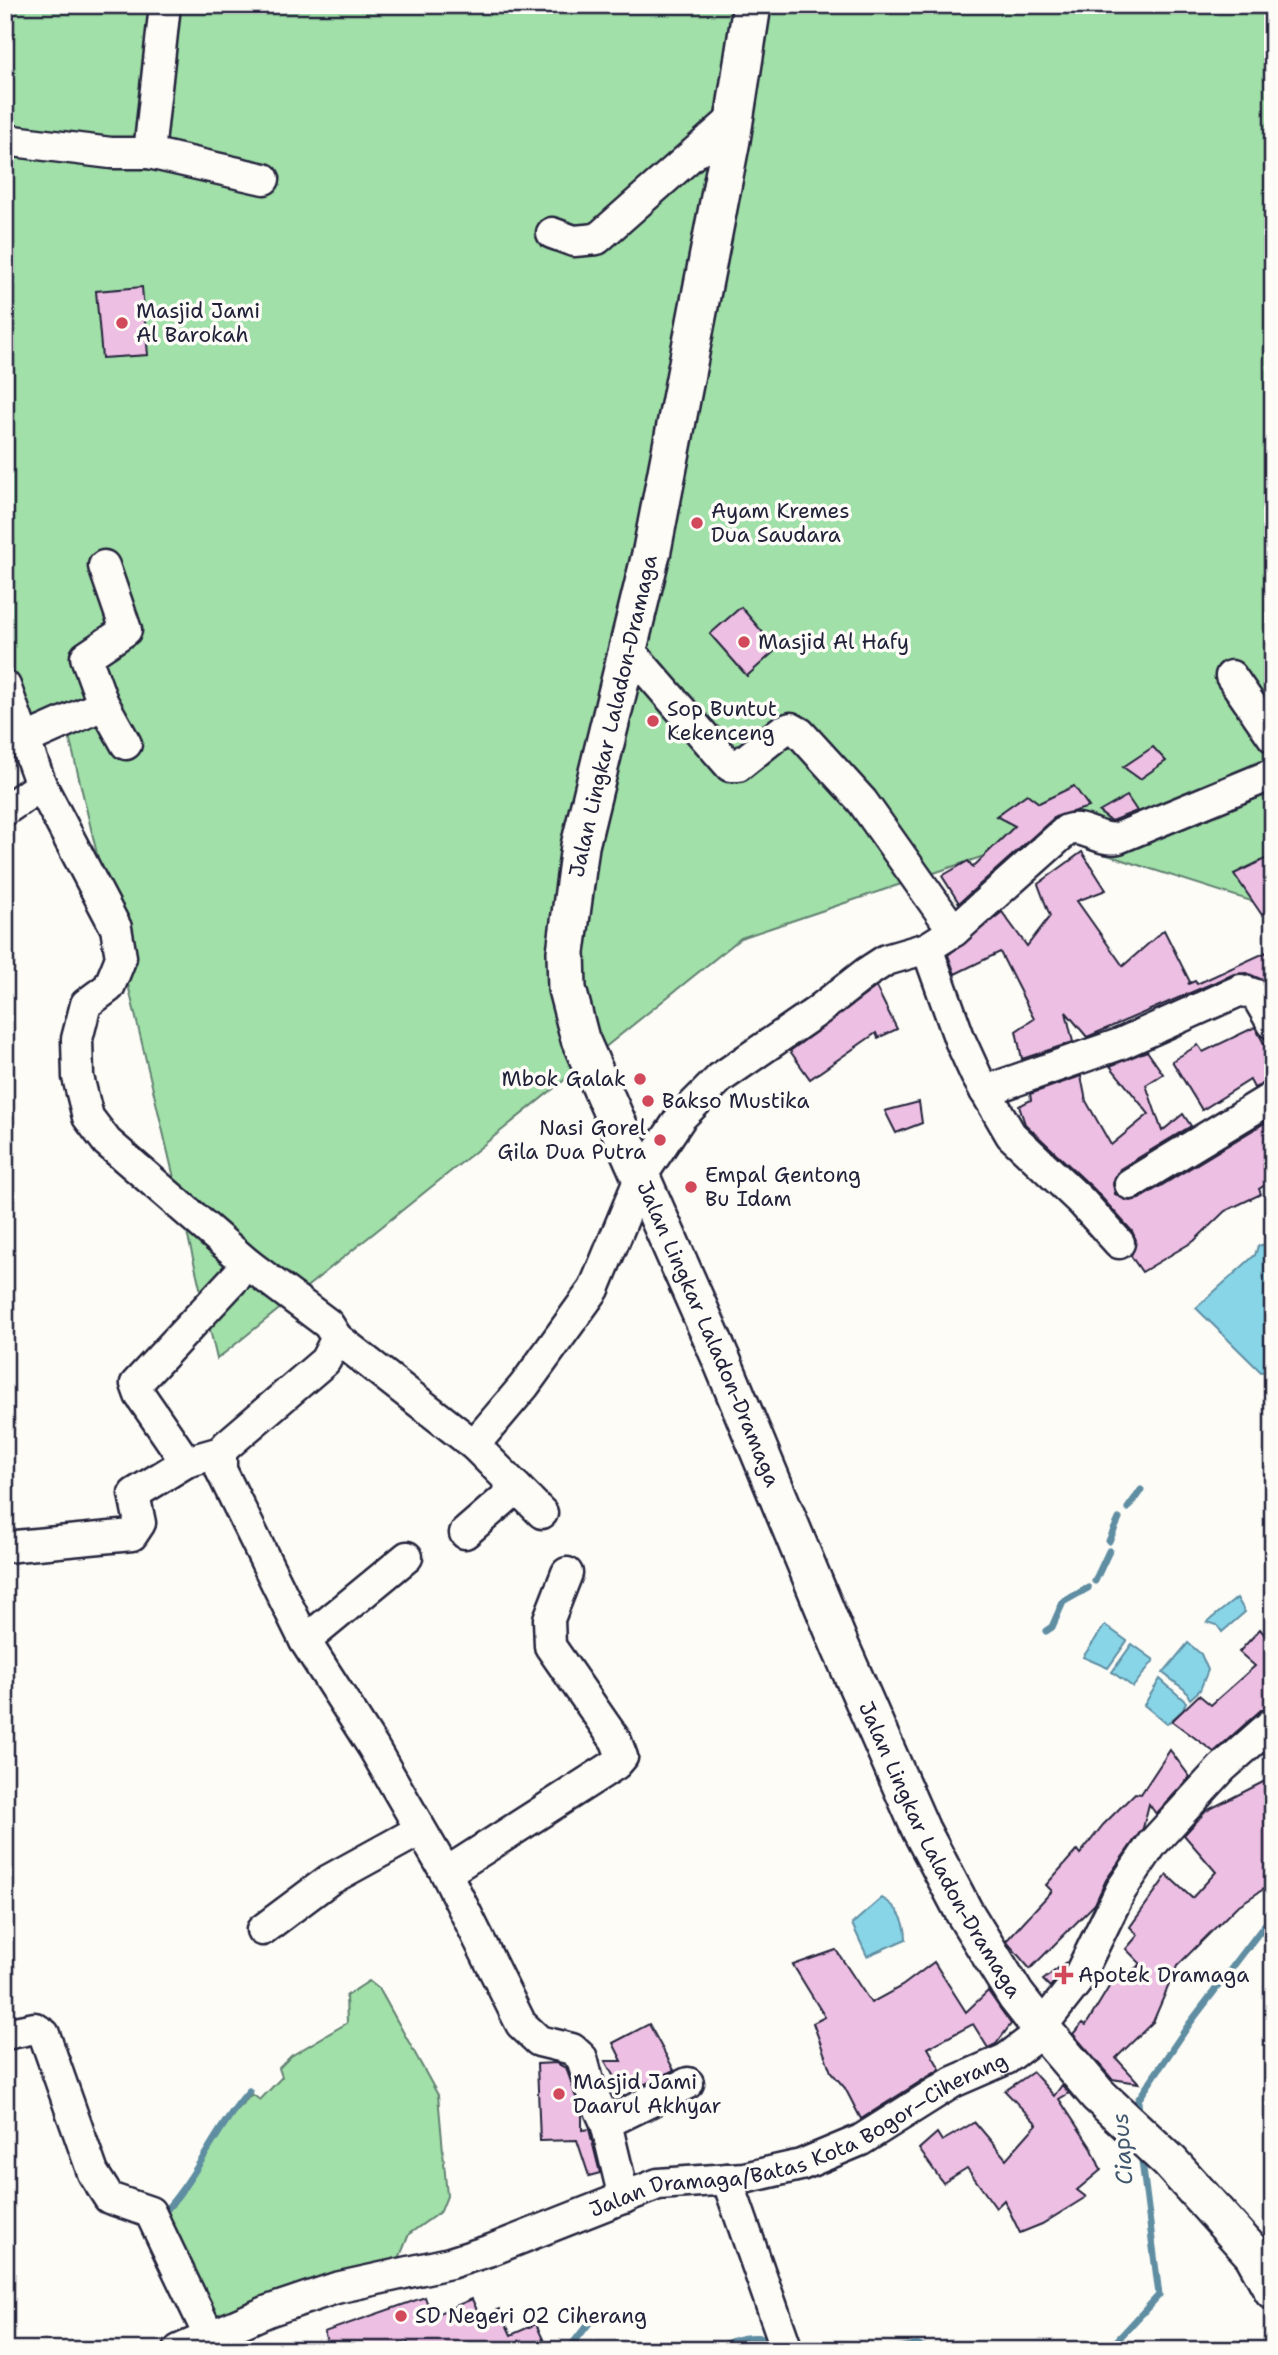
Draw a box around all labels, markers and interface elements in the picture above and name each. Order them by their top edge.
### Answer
place label: Masjid Jami Al Barokah [136,297,260,349]
marker: Masjid Jami Al Barokah [114,315,130,331]
place label: Ayam Kremes Dua Saudara [711,497,850,549]
marker: Ayam Kremes Dua Saudara [689,515,705,531]
street label: Jalan Lingkar Laladon-Dramaga [562,552,664,880]
place label: Masjid Al Hafy [758,628,909,656]
marker: Masjid Al Hafy [736,634,752,650]
place label: Sop Buntut Kekenceng [667,695,777,747]
marker: Sop Buntut Kekenceng [645,713,661,729]
place label: Mbok Galak [501,1065,626,1093]
marker: Mbok Galak [632,1071,648,1087]
place label: Bakso Mustika [662,1087,810,1115]
marker: Bakso Mustika [640,1093,656,1109]
place label: Nasi Gorel Gila Dua Putra [497,1114,647,1166]
marker: Nasi Gorel Gila Dua Putra [652,1132,668,1148]
place label: Empal Gentong Bu Idam [705,1161,861,1213]
street label: Jalan Lingkar Laladon-Dramaga [630,1176,787,1491]
marker: Empal Gentong Bu Idam [683,1179,699,1195]
street label: Jalan Lingkar Laladon-Dramaga [852,1697,1028,2003]
place label: Apotek Dramaga [1078,1961,1249,1989]
marker: Apotek Dramaga [1056,1967,1072,1983]
street label: Jalan Dramaga/Batas Kota Bogor–Ciherang [585,2046,1012,2224]
place label: Masjid Jami Daarul Akhyar [573,2068,722,2120]
marker: Masjid Jami Daarul Akhyar [551,2086,567,2102]
water label: Ciapus [1105,2112,1139,2186]
place label: SD Negeri 02 Ciherang [415,2302,647,2330]
marker: SD Negeri 02 Ciherang [393,2308,409,2324]

